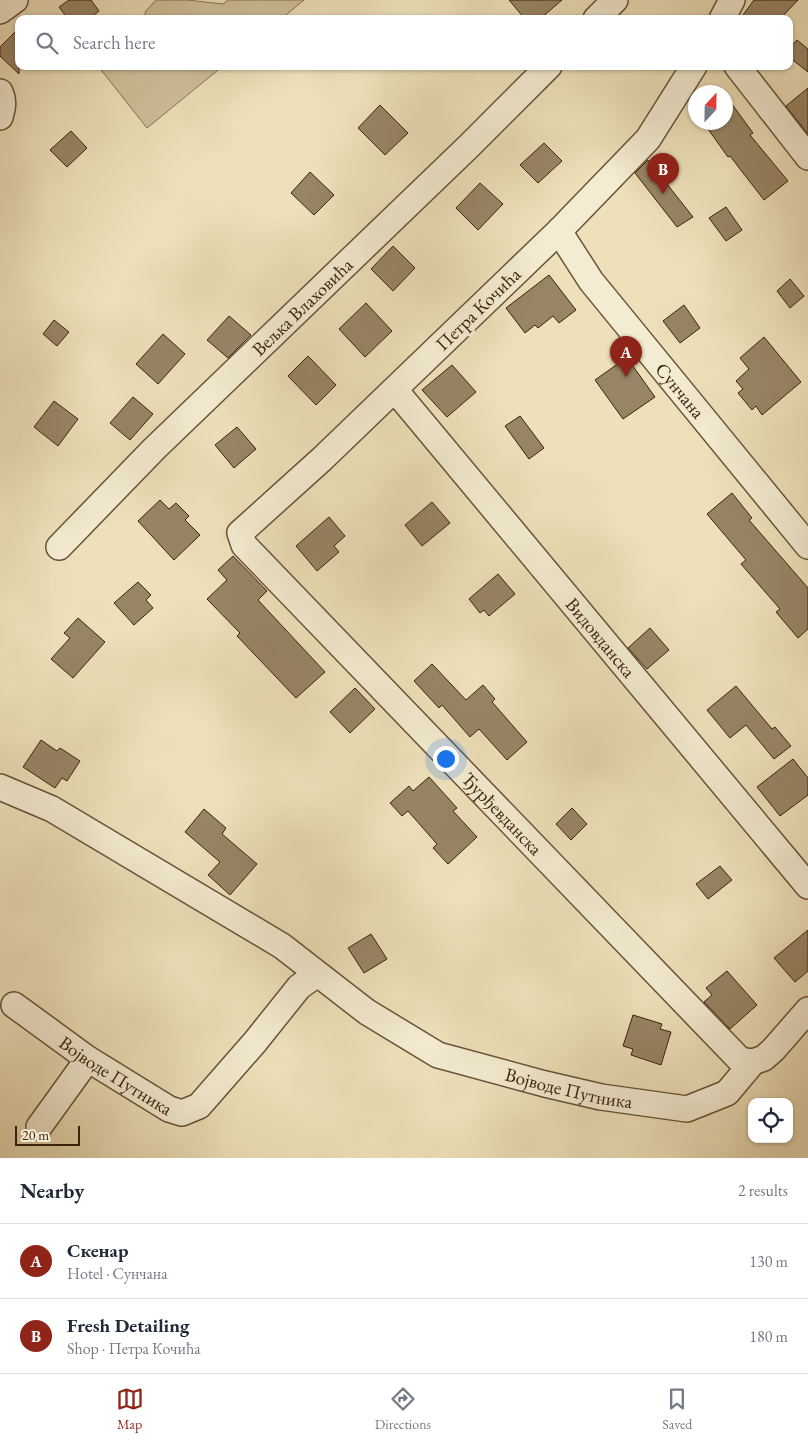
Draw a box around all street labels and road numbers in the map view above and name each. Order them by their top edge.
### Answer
street label: Вељка Влаховића [246,252,358,361]
street label: Петра Кочића [430,262,526,356]
street label: Сунчана [650,357,711,424]
street label: Видовданска [560,592,642,683]
street label: Ђурђевданска [457,767,549,861]
street label: Војводе Путника [54,1030,178,1121]
street label: Војводе Путника [503,1061,635,1114]

